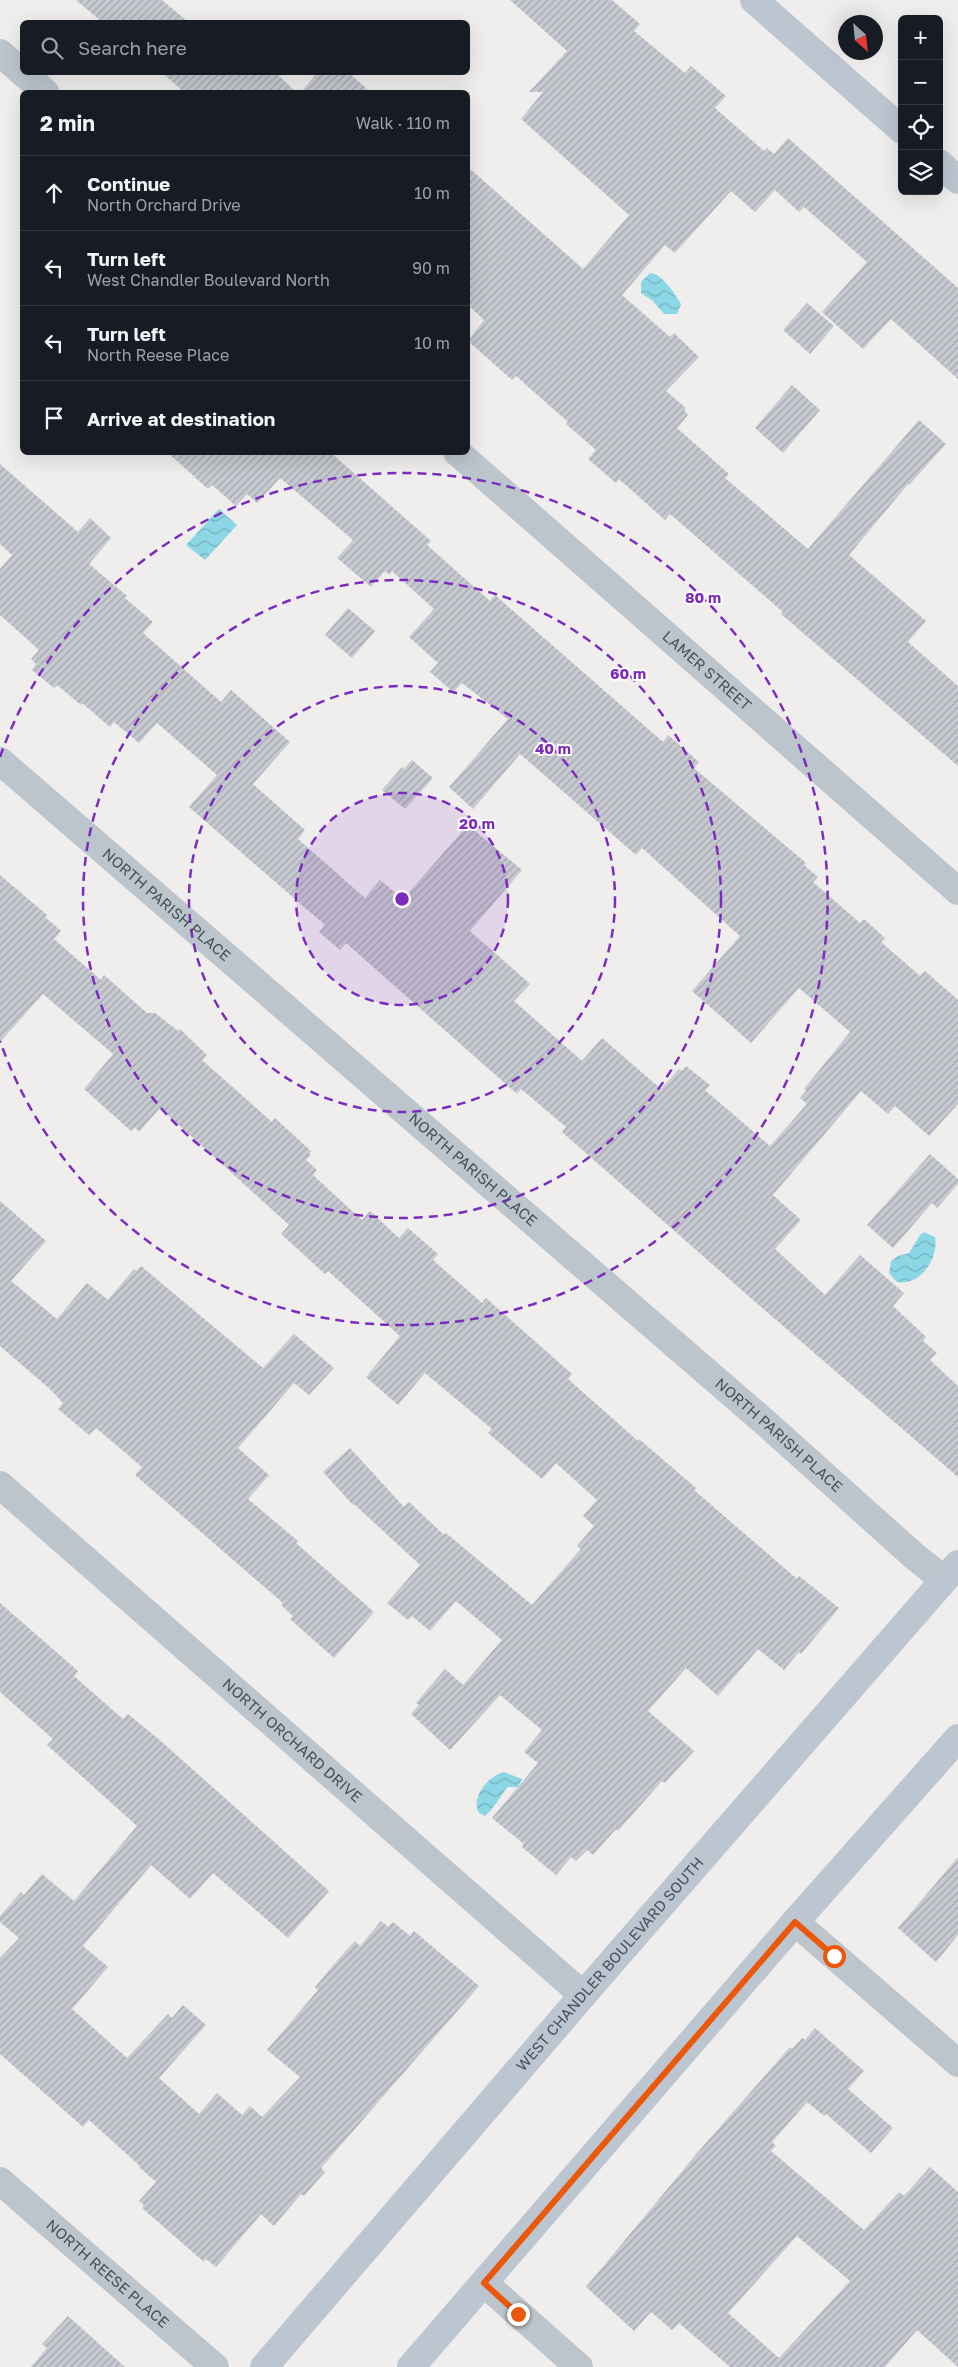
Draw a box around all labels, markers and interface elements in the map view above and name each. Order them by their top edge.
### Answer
north arrow [838,15,883,60]
map controls [898,15,943,195]
button: + [898,15,943,60]
search box [20,20,470,75]
icon: search [38,34,66,62]
text: Search here [78,36,187,59]
button: − [898,60,943,105]
button: locate [898,105,943,150]
text: 2 min [40,110,95,136]
text: Walk · 110 m [356,113,450,133]
button: layers [898,150,943,195]
text: Continue [87,172,170,195]
icon: ahead [40,179,68,207]
text: 10 m [414,183,450,203]
text: North Orchard Drive [87,195,241,215]
text: Turn left [87,247,166,270]
icon: left [40,254,68,282]
text: 90 m [412,258,450,278]
text: West Chandler Boulevard North [87,270,330,290]
text: Turn left [87,322,166,345]
icon: left [40,329,68,357]
text: 10 m [414,333,450,353]
text: North Reese Place [87,345,229,365]
icon: arrive [40,404,68,432]
text: Arrive at destination [87,407,275,430]
text: 80 m [685,588,721,606]
street label: LAMER STREET [659,626,755,714]
text: 60 m [610,664,646,682]
text: 40 m [535,739,571,757]
text: 20 m [459,814,495,832]
street label: NORTH PARISH PLACE [99,844,235,964]
centre of rings [393,890,411,908]
street label: NORTH PARISH PLACE [406,1109,541,1229]
street label: NORTH PARISH PLACE [712,1374,847,1495]
street label: NORTH ORCHARD DRIVE [219,1674,366,1805]
street label: WEST CHANDLER BOULEVARD SOUTH [512,1853,707,2074]
route start [823,1945,846,1968]
street label: NORTH REESE PLACE [43,2215,173,2331]
route end [507,2303,530,2326]

